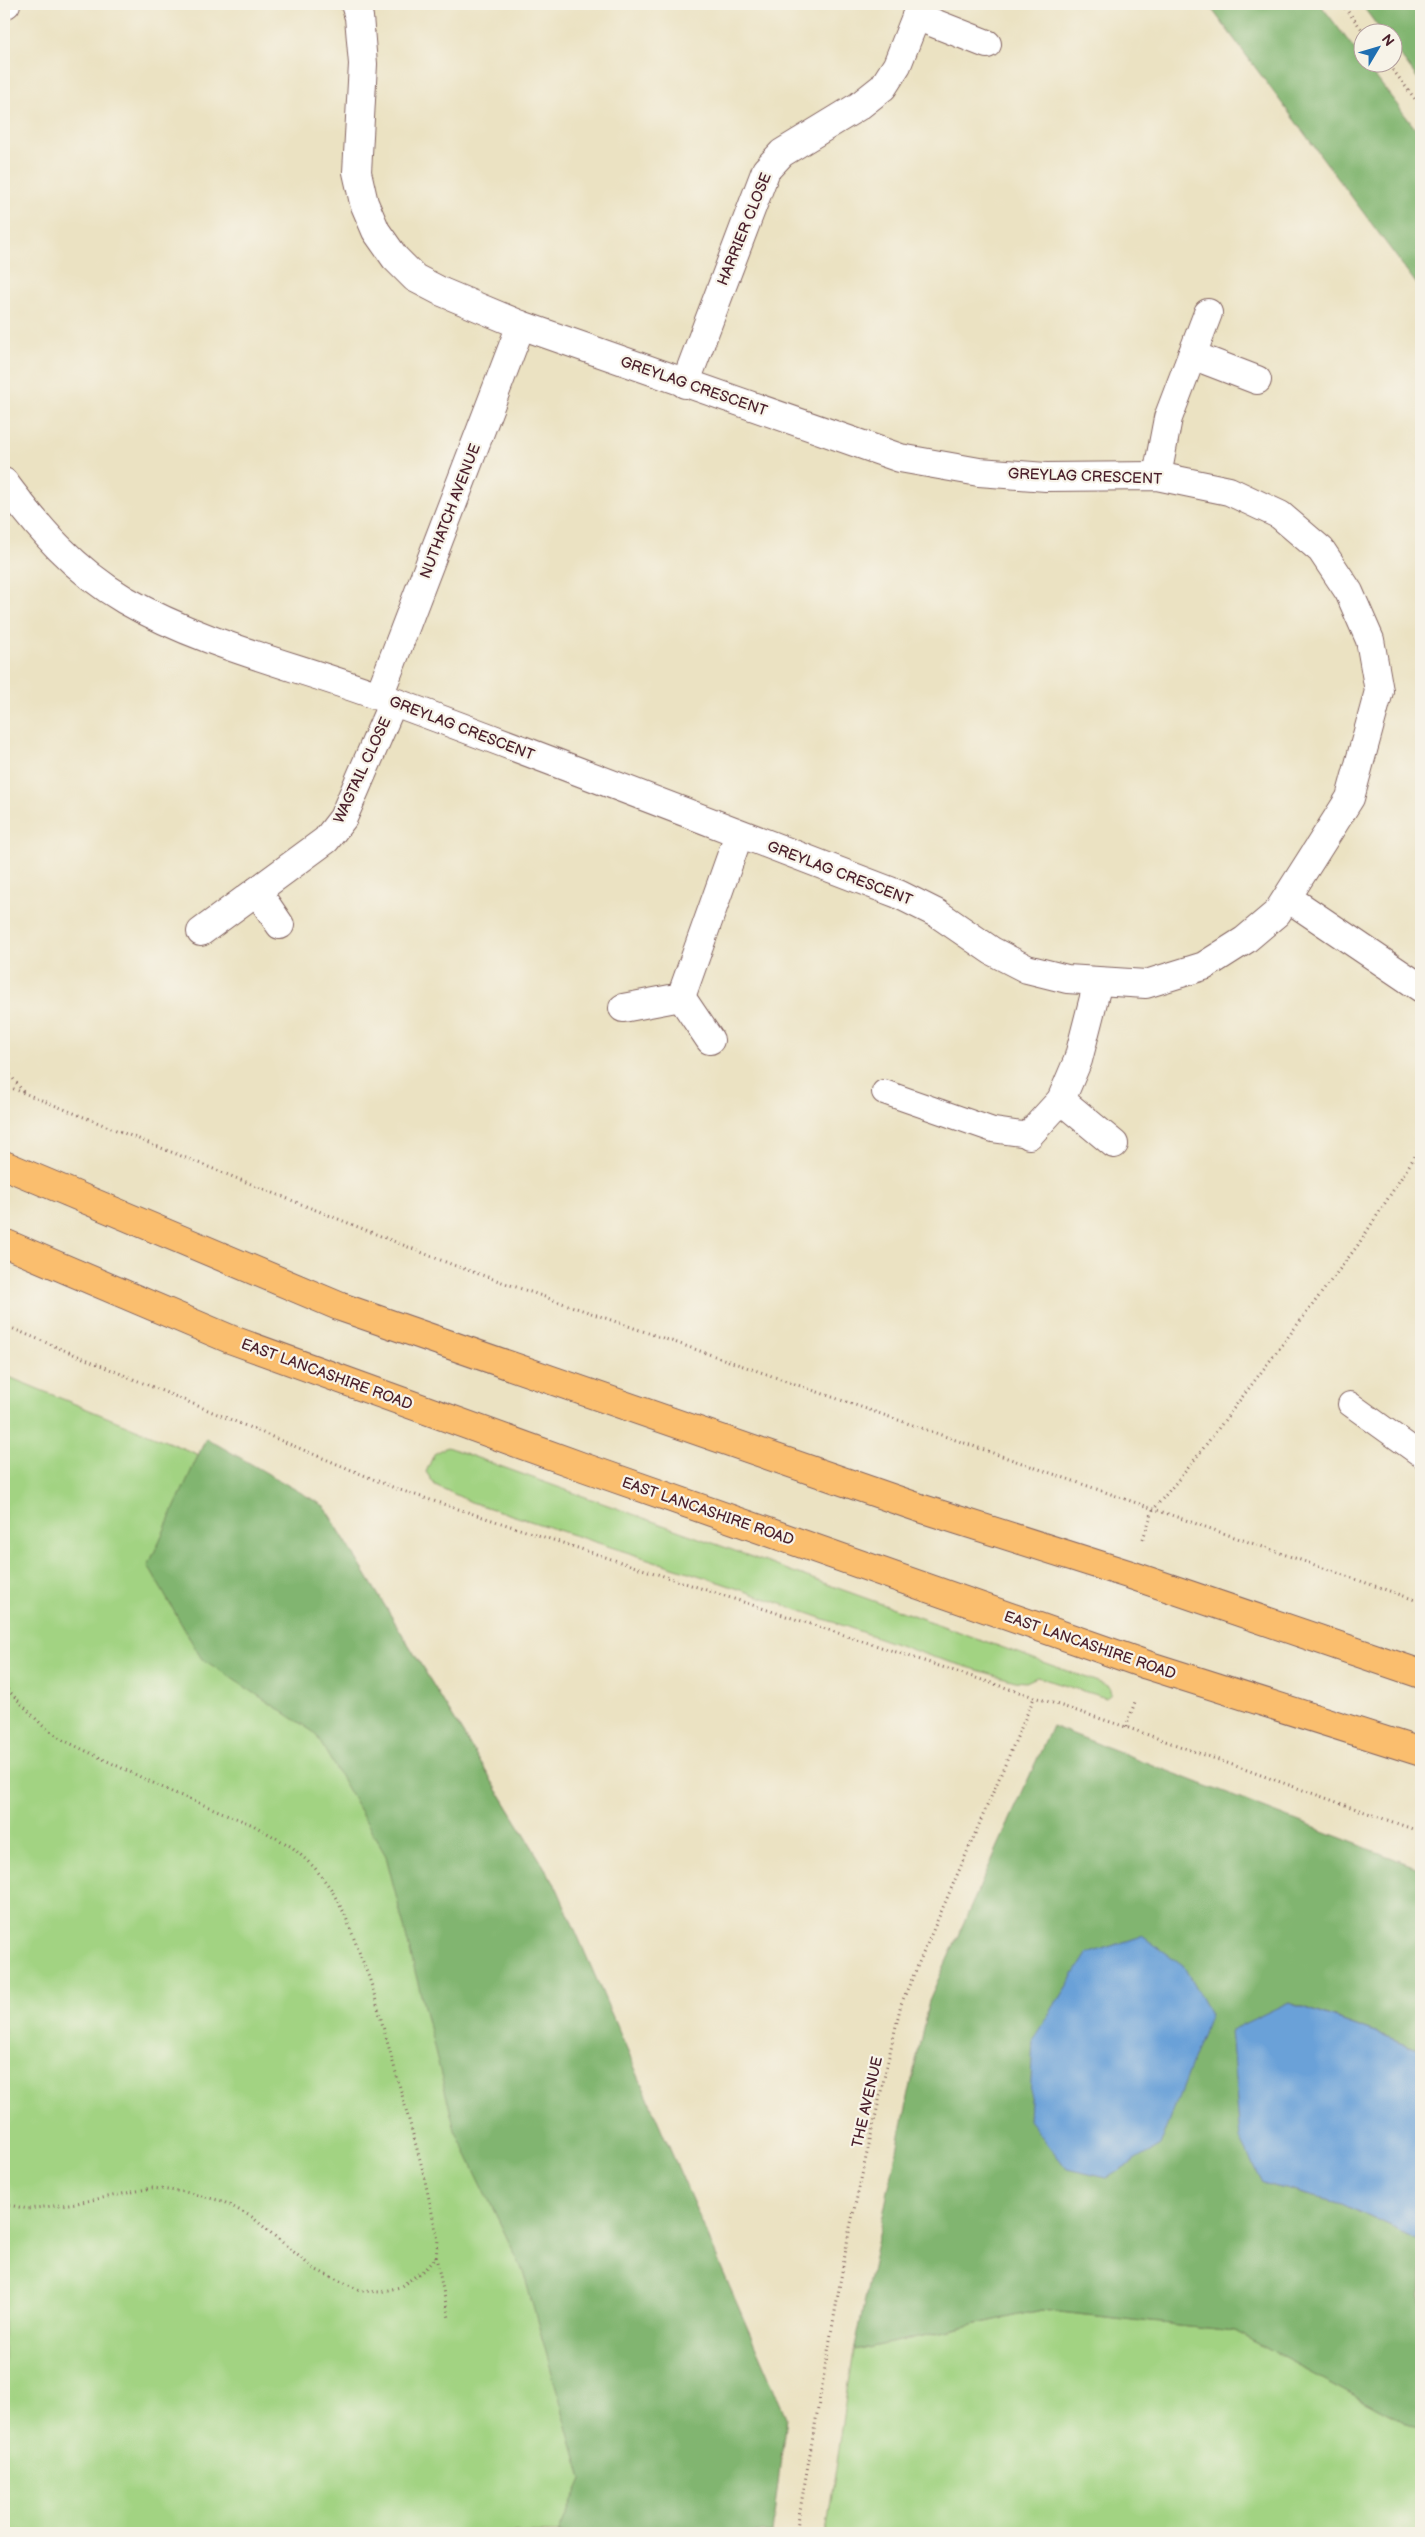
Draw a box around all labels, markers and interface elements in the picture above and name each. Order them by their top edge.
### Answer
north arrow [1352,22,1402,72]
text: N [1378,31,1398,50]
street label: HARRIER CLOSE [713,170,776,288]
street label: GREYLAG CRESCENT [618,352,770,421]
street label: NUTHATCH AVENUE [416,441,485,581]
street label: GREYLAG CRESCENT [1008,464,1162,489]
street label: GREYLAG CRESCENT [386,692,537,765]
street label: WAGTAIL CLOSE [330,714,395,826]
street label: GREYLAG CRESCENT [764,837,915,910]
street label: EAST LANCASHIRE ROAD [239,1335,415,1414]
street label: EAST LANCASHIRE ROAD [619,1473,796,1550]
street label: EAST LANCASHIRE ROAD [1001,1607,1178,1684]
street label: THE AVENUE [848,2055,887,2150]

